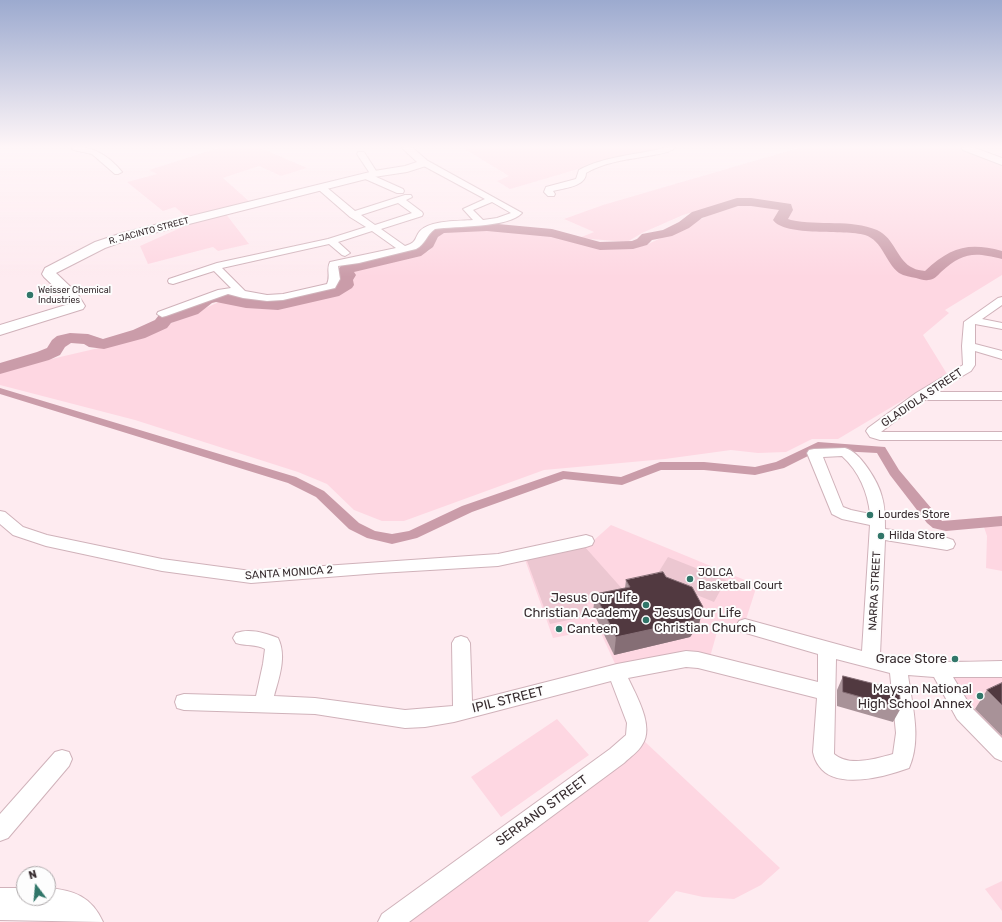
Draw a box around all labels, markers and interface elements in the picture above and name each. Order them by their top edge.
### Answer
street label: R. JACINTO STREET [108,215,190,247]
place label: Weisser Chemical Industries [38,285,111,306]
marker: Weisser Chemical Industries [25,290,35,300]
street label: GLADIOLA STREET [879,366,965,430]
place label: Lourdes Store [878,508,950,522]
marker: Lourdes Store [865,510,875,520]
place label: Hilda Store [889,529,945,543]
marker: Hilda Store [876,531,886,541]
street label: NARRA STREET [866,551,884,631]
street label: SANTA MONICA 2 [245,563,333,583]
place label: JOLCA Basketball Court [698,566,782,592]
marker: JOLCA Basketball Court [685,574,695,584]
place label: Jesus Our Life Christian Academy [524,590,638,621]
marker: Jesus Our Life Christian Academy [641,600,651,610]
place label: Jesus Our Life Christian Church [654,605,756,636]
marker: Jesus Our Life Christian Church [641,615,651,625]
place label: Canteen [567,621,618,637]
marker: Canteen [554,624,564,634]
place label: Grace Store [876,651,947,667]
marker: Grace Store [950,654,960,664]
place label: Maysan National High School Annex [858,681,972,712]
street label: IPIL STREET [471,684,545,716]
marker: Maysan National High School Annex [975,691,985,701]
street label: SERRANO STREET [493,772,591,850]
north arrow [16,866,56,906]
text: N [27,868,38,882]

